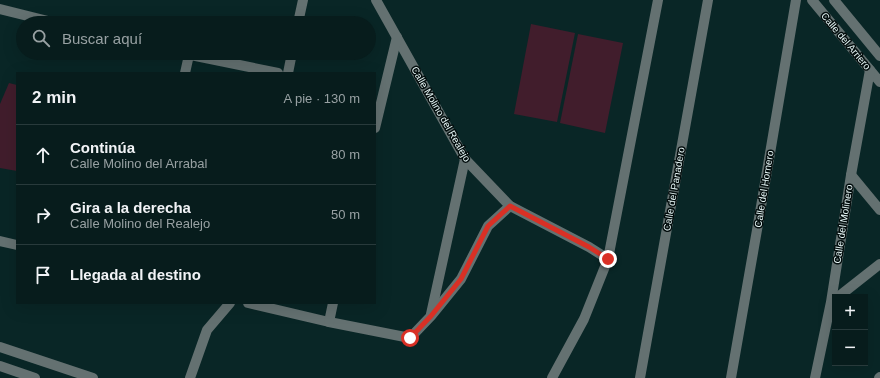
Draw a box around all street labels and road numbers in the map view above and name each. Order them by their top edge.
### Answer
street label: Calle del Arriero [819,10,873,72]
street label: Calle Molino del Realejo [409,65,473,164]
street label: Calle del Panadero [661,146,687,232]
street label: Calle del Hornero [752,149,776,228]
street label: Calle del Molinero [831,183,855,264]

